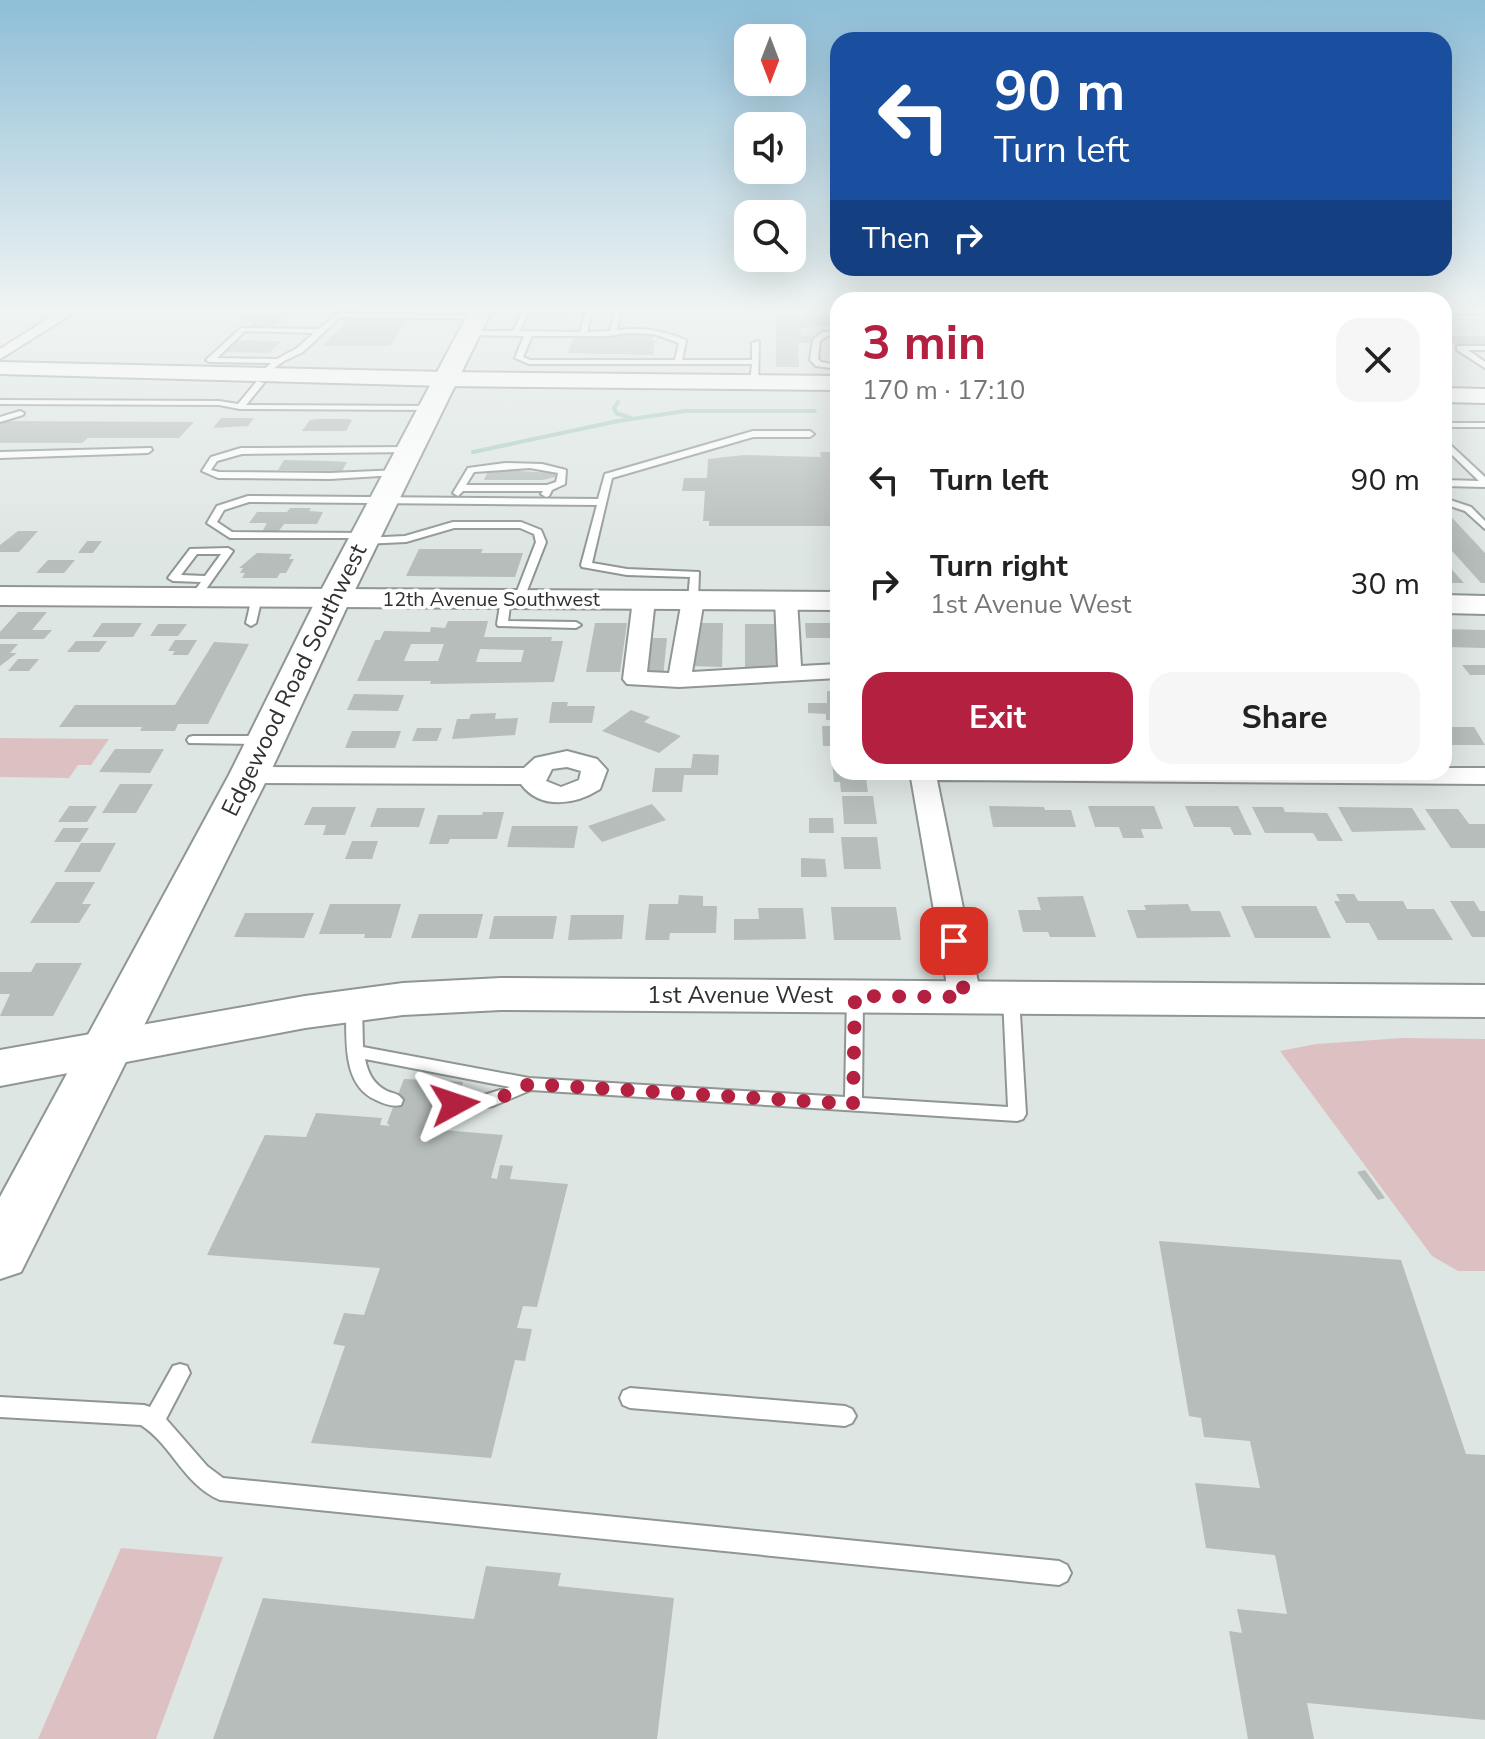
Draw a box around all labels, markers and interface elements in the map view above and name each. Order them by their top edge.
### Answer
north arrow [734,24,806,96]
map controls [734,24,806,272]
text: 90 m [994,53,1125,130]
icon: left [862,64,966,168]
button: sound [734,112,806,184]
text: Turn left [994,126,1129,175]
button: search [734,200,806,272]
icon: right [946,216,990,260]
text: Then [862,218,930,259]
text: 3 min [862,310,986,376]
button: close [1336,318,1420,402]
text: 170 m · 17:10 [862,373,1025,408]
icon: left [862,458,906,502]
text: Turn left [930,460,1048,501]
text: 90 m [1351,460,1420,501]
street label: Edgewood Road Southwest [214,538,374,822]
text: Turn right [930,546,1068,587]
icon: right [862,562,906,606]
text: 30 m [1351,564,1420,605]
street label: 12th Avenue Southwest [382,586,601,613]
text: 1st Avenue West [930,587,1131,622]
button: Exit [862,672,1133,764]
button: Share [1149,672,1420,764]
pin [920,907,988,975]
icon: arrive [932,919,976,963]
street label: 1st Avenue West [647,979,834,1011]
position arrow [413,1062,497,1146]

